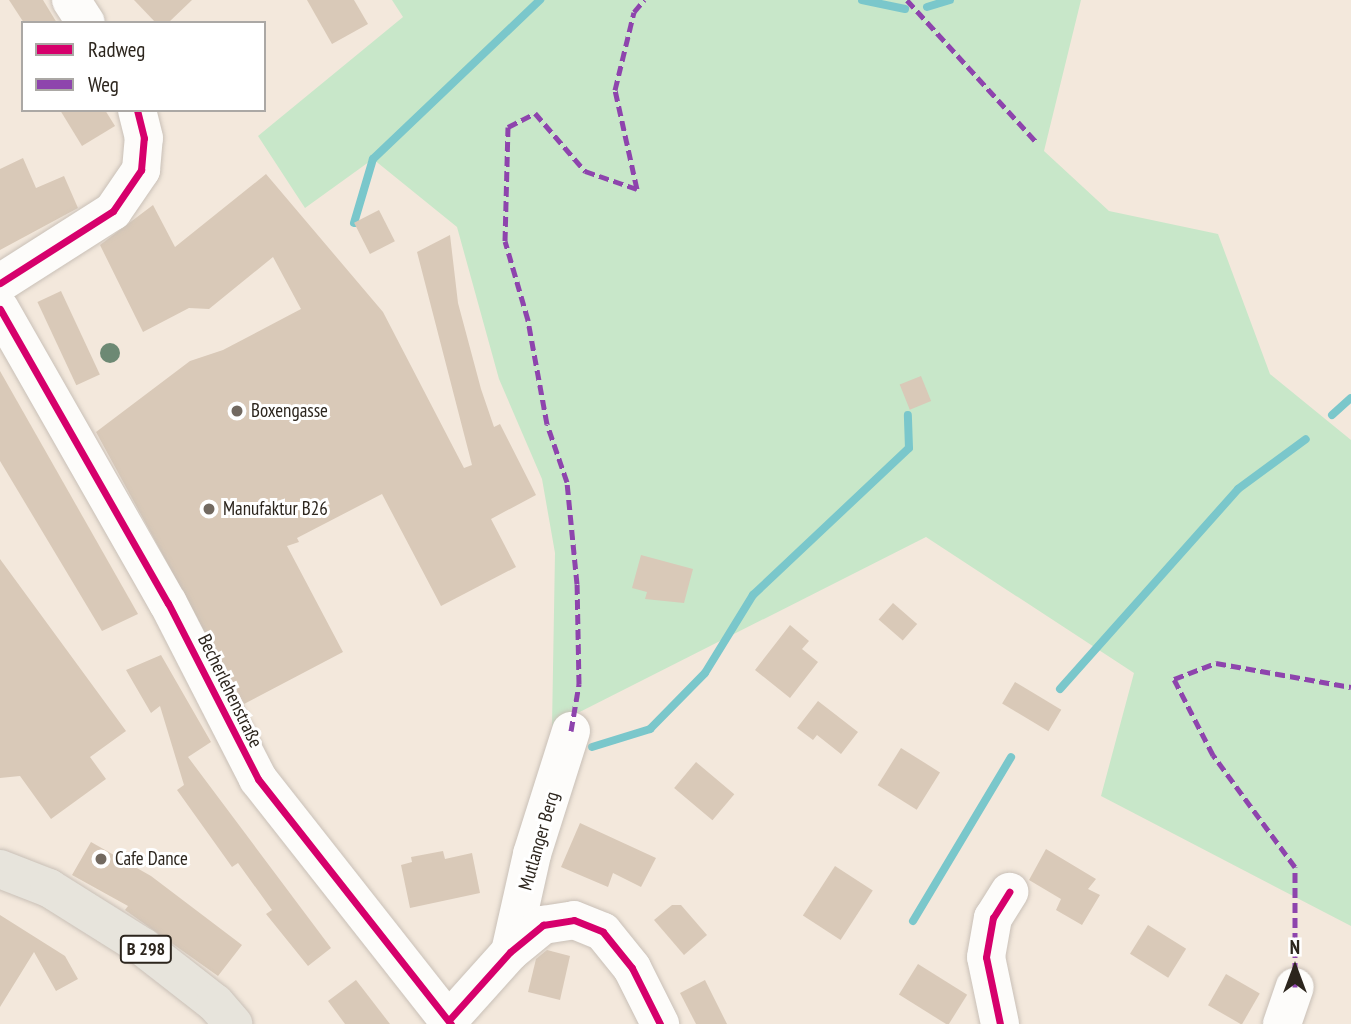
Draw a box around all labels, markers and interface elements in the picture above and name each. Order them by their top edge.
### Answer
legend [21,21,266,112]
text: Radweg [88,36,145,63]
text: Weg [88,71,119,98]
place label: Boxengasse [251,400,328,422]
marker: Boxengasse [229,403,245,419]
place label: Manufaktur B26 [223,498,328,520]
marker: Manufaktur B26 [201,501,217,517]
street label: Becherlehenstraße [193,631,267,751]
street label: Mutlanger Berg [514,789,564,893]
place label: Cafe Dance [115,848,188,870]
marker: Cafe Dance [93,851,109,867]
north arrow [1260,933,1330,1003]
road number: B 298 [120,934,172,964]
text: N [1290,935,1300,959]

